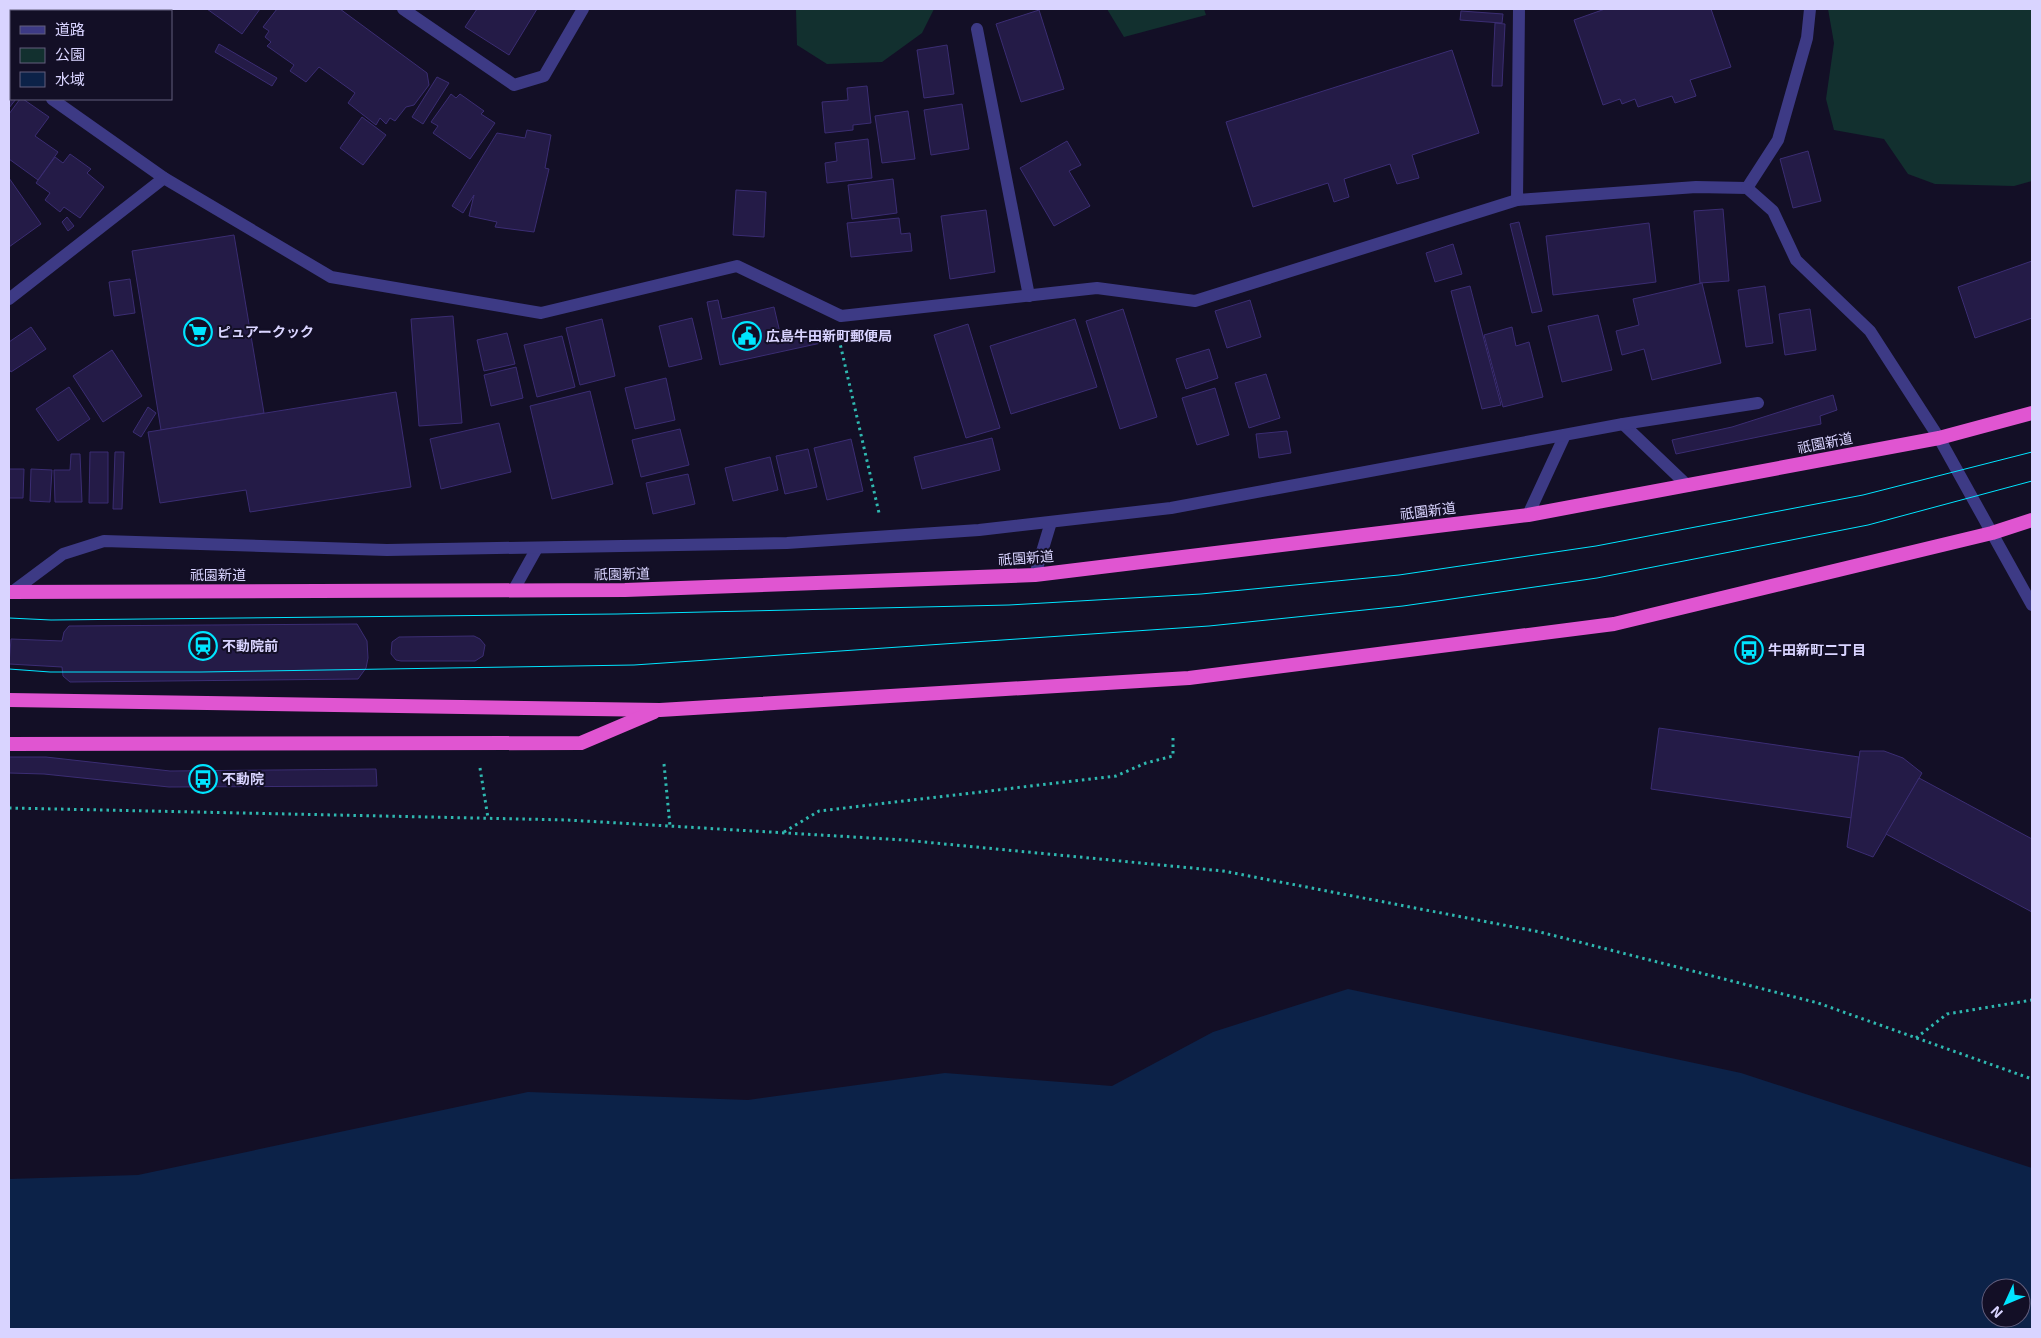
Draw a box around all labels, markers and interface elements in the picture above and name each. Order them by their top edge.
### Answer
legend [10,10,172,100]
text: 道路 [55,20,85,38]
text: 公園 [55,45,85,63]
text: 水域 [55,70,85,88]
supermarket icon: ピュアークック [183,317,213,347]
public building icon: 広島牛田新町郵便局 [732,321,762,351]
place label: ピュアークック [217,323,314,340]
place label: 広島牛田新町郵便局 [766,327,892,344]
street label: 祇園新道 [1796,429,1854,456]
street label: 祇園新道 [1399,499,1457,522]
street label: 祇園新道 [997,547,1054,568]
street label: 祇園新道 [594,565,650,582]
street label: 祇園新道 [190,566,246,583]
station icon: 不動院前 [188,631,218,661]
bus stop icon: 牛田新町二丁目 [1734,635,1764,665]
place label: 不動院前 [222,637,278,654]
place label: 牛田新町二丁目 [1768,641,1866,658]
bus stop icon: 不動院 [188,764,218,794]
place label: 不動院 [222,770,264,787]
north arrow [1981,1278,2031,1328]
text: N [1987,1303,2006,1322]

